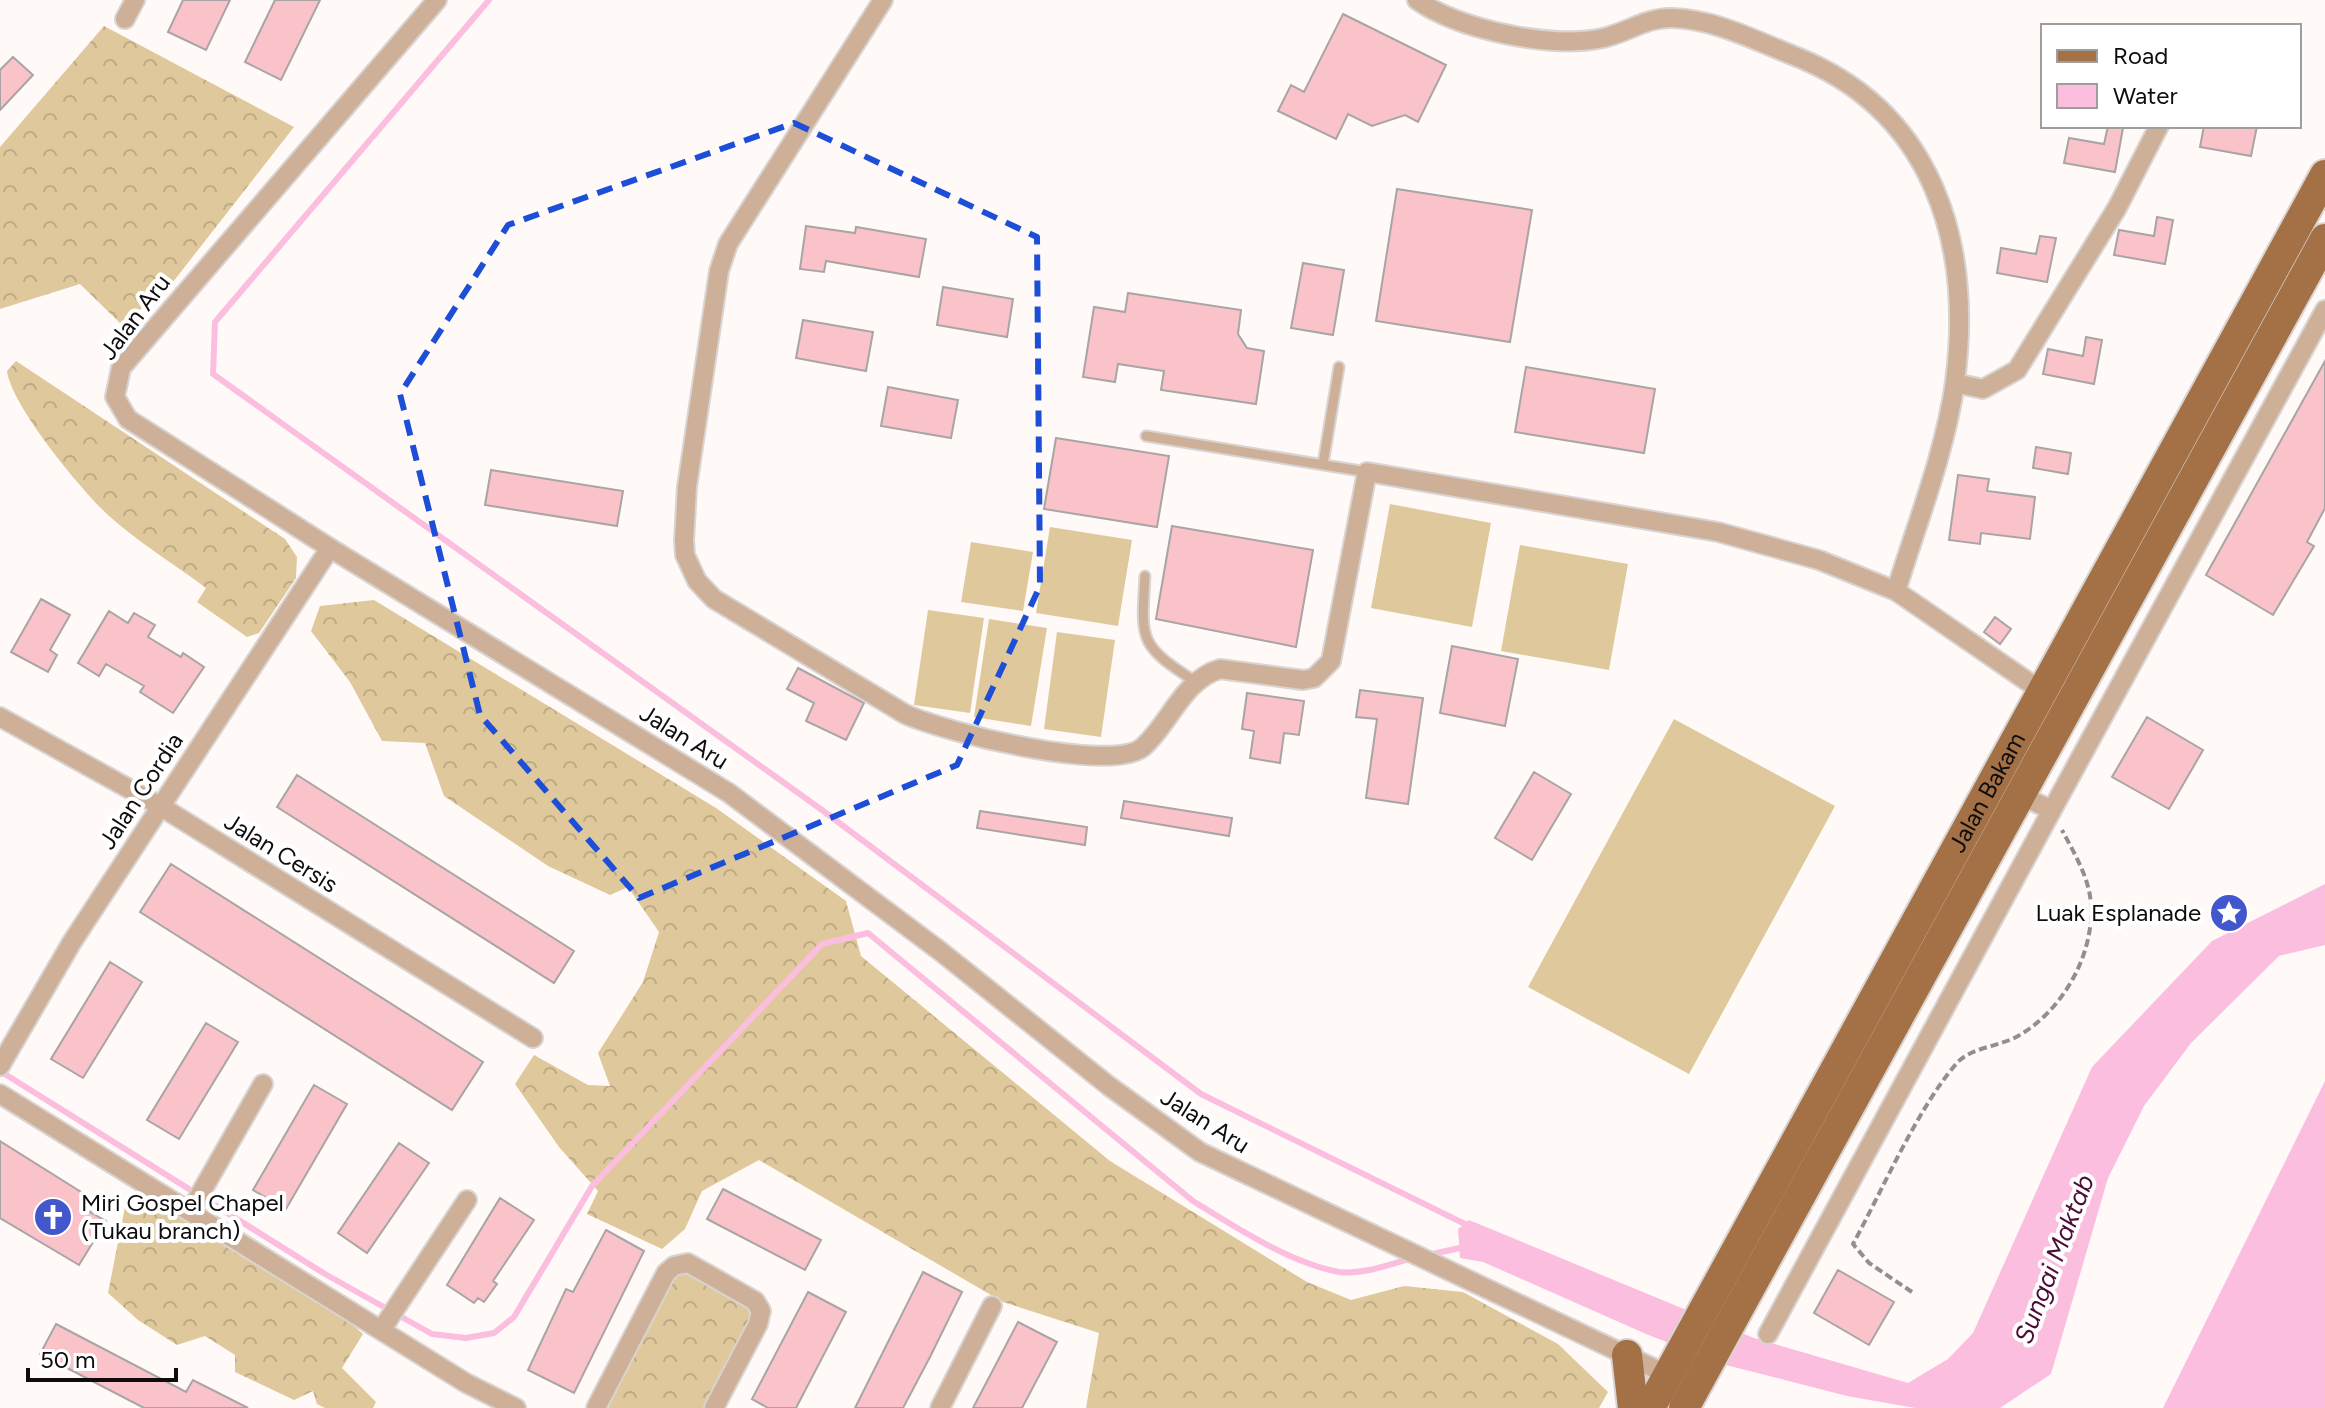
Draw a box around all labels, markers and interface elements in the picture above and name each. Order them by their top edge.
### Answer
legend [2041,24,2301,128]
text: Road [2113,41,2168,70]
text: Water [2113,81,2178,110]
street label: Jalan Aru [93,268,176,365]
street label: Jalan Aru [635,698,734,775]
street label: Jalan Cordia [92,727,189,854]
street label: Jalan Bakam [1942,727,2031,857]
street label: Jalan Cersis [219,806,343,899]
place icon: Luak Esplanade [2208,892,2250,934]
place label: Luak Esplanade [2035,898,2201,927]
street label: Jalan Aru [1156,1082,1255,1159]
water label: Sungai Maktab [2007,1170,2101,1348]
place label: Miri Gospel Chapel (Tukau branch) [81,1188,284,1245]
church icon: Miri Gospel Chapel (Tukau branch) [32,1196,74,1238]
scale bar [28,1332,176,1382]
text: 50 m [40,1345,96,1374]

